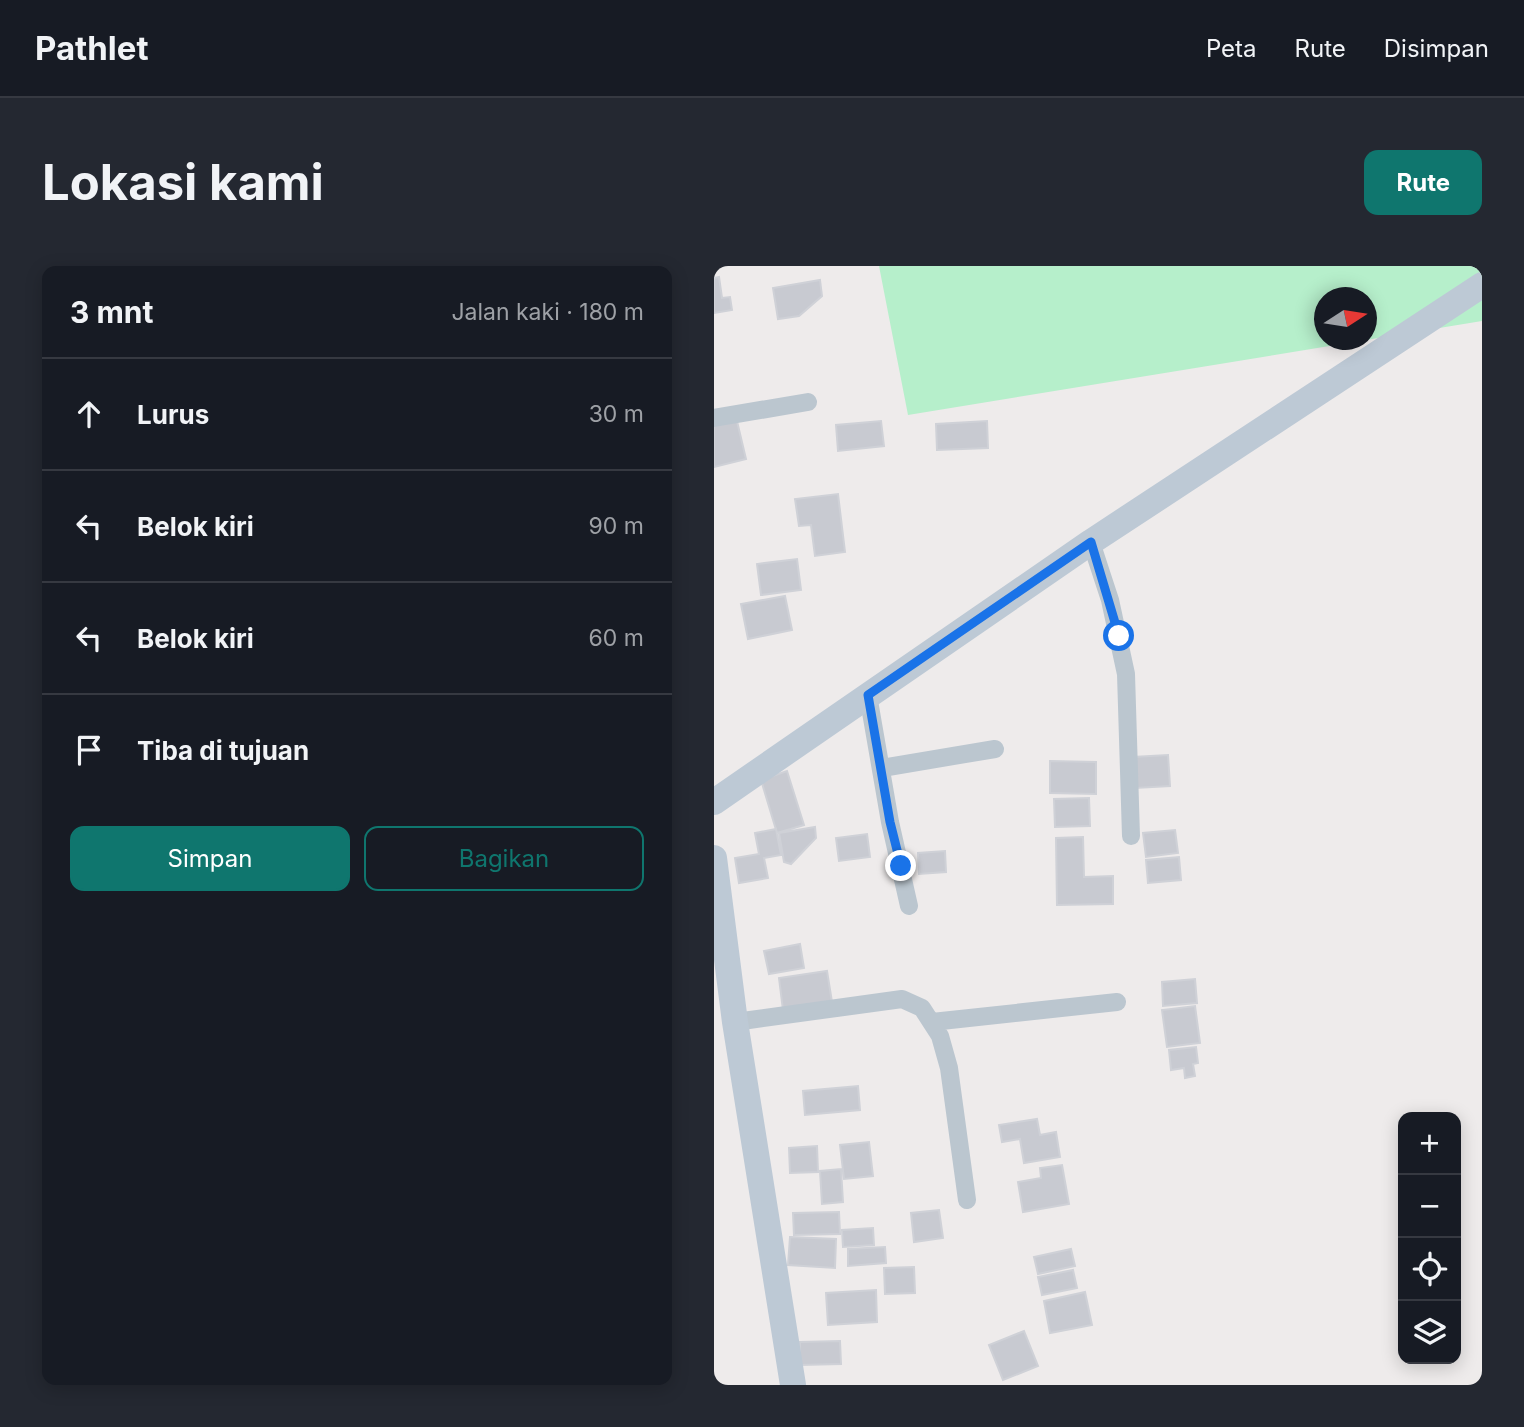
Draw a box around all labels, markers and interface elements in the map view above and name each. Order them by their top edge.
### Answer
text: Pathlet [35,28,149,68]
text: Peta [1206,34,1257,63]
text: Rute [1295,34,1346,63]
text: Disimpan [1384,34,1489,63]
button: Rute [1364,150,1482,215]
text: Lokasi kami [42,153,324,212]
north arrow [1314,287,1377,350]
text: 3 mnt [70,294,154,330]
text: Jalan kaki · 180 m [451,298,644,326]
icon: ahead [70,395,108,433]
text: Lurus [137,399,209,430]
text: 30 m [589,400,644,428]
icon: left [70,507,108,545]
text: Belok kiri [137,511,254,542]
text: 90 m [589,512,644,540]
icon: left [70,619,108,657]
route start [1103,620,1134,651]
text: Belok kiri [137,623,254,654]
text: 60 m [589,624,644,652]
icon: arrive [70,731,108,769]
text: Tiba di tujuan [137,735,309,766]
button: Simpan [70,826,350,891]
button: Bagikan [364,826,644,891]
route end [885,850,916,881]
map controls [1398,1112,1461,1364]
button: + [1398,1112,1461,1175]
button: − [1398,1175,1461,1238]
button: locate [1398,1238,1461,1301]
button: layers [1398,1301,1461,1364]

